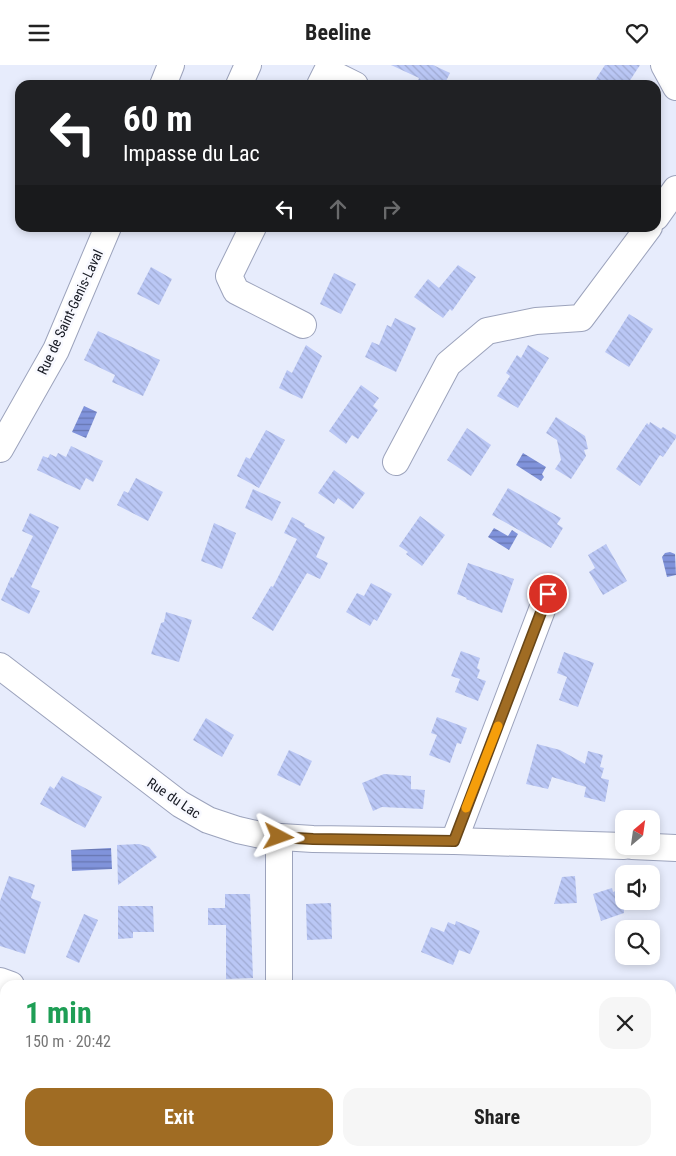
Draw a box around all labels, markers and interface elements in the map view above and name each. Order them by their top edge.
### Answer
icon: menu [25,19,53,47]
icon: heart [623,19,651,47]
text: Beeline [305,20,371,45]
text: 60 m [123,99,192,140]
icon: left [40,100,105,165]
text: Impasse du Lac [123,141,260,166]
icon: left [271,195,299,223]
icon: ahead [324,195,352,223]
icon: right [377,195,405,223]
street label: Rue de Saint-Genis-Laval [34,247,106,377]
pin [527,573,569,615]
icon: arrive [534,580,562,608]
street label: Rue du Lac [144,774,204,822]
position arrow [252,810,304,862]
north arrow [615,810,660,855]
map controls [615,810,660,965]
button: sound [615,865,660,910]
button: search [615,920,660,965]
text: 1 min [25,995,92,1030]
button: close [599,997,651,1049]
text: 150 m · 20:42 [25,1032,111,1051]
button: Exit [25,1088,333,1146]
button: Share [343,1088,651,1146]

